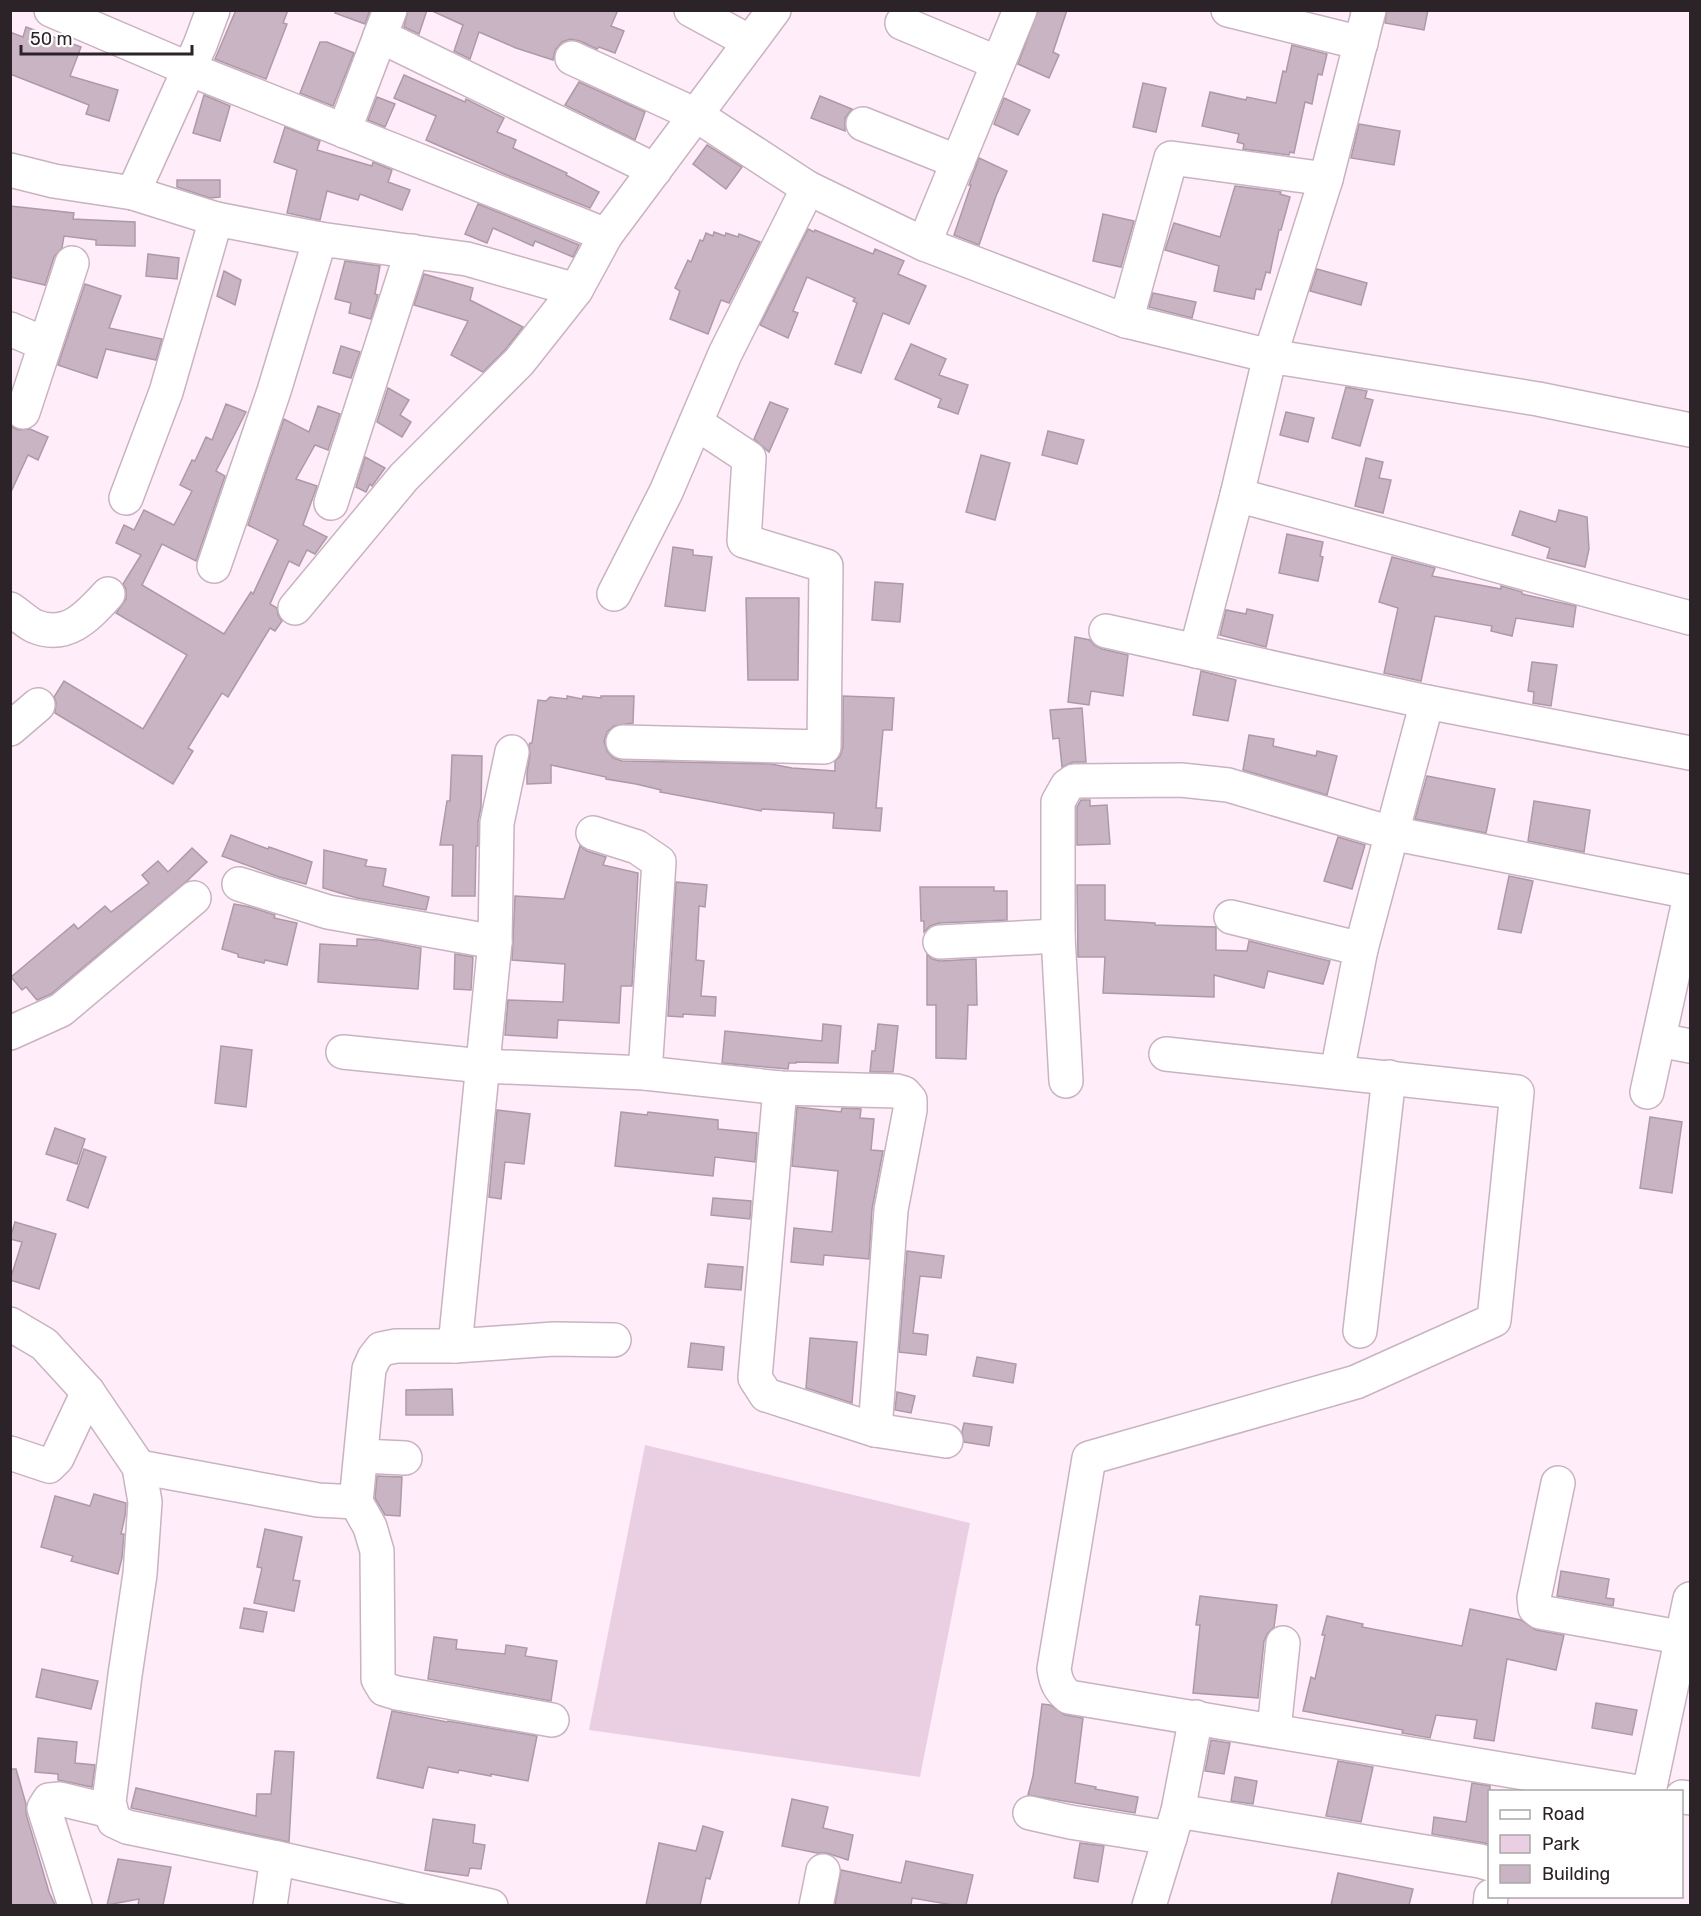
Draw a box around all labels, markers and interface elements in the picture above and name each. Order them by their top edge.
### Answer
scale bar [21,18,192,56]
text: 50 m [30,28,73,50]
legend [1488,1790,1683,1898]
text: Road [1542,1803,1585,1825]
text: Park [1542,1833,1580,1855]
text: Building [1542,1863,1610,1885]

